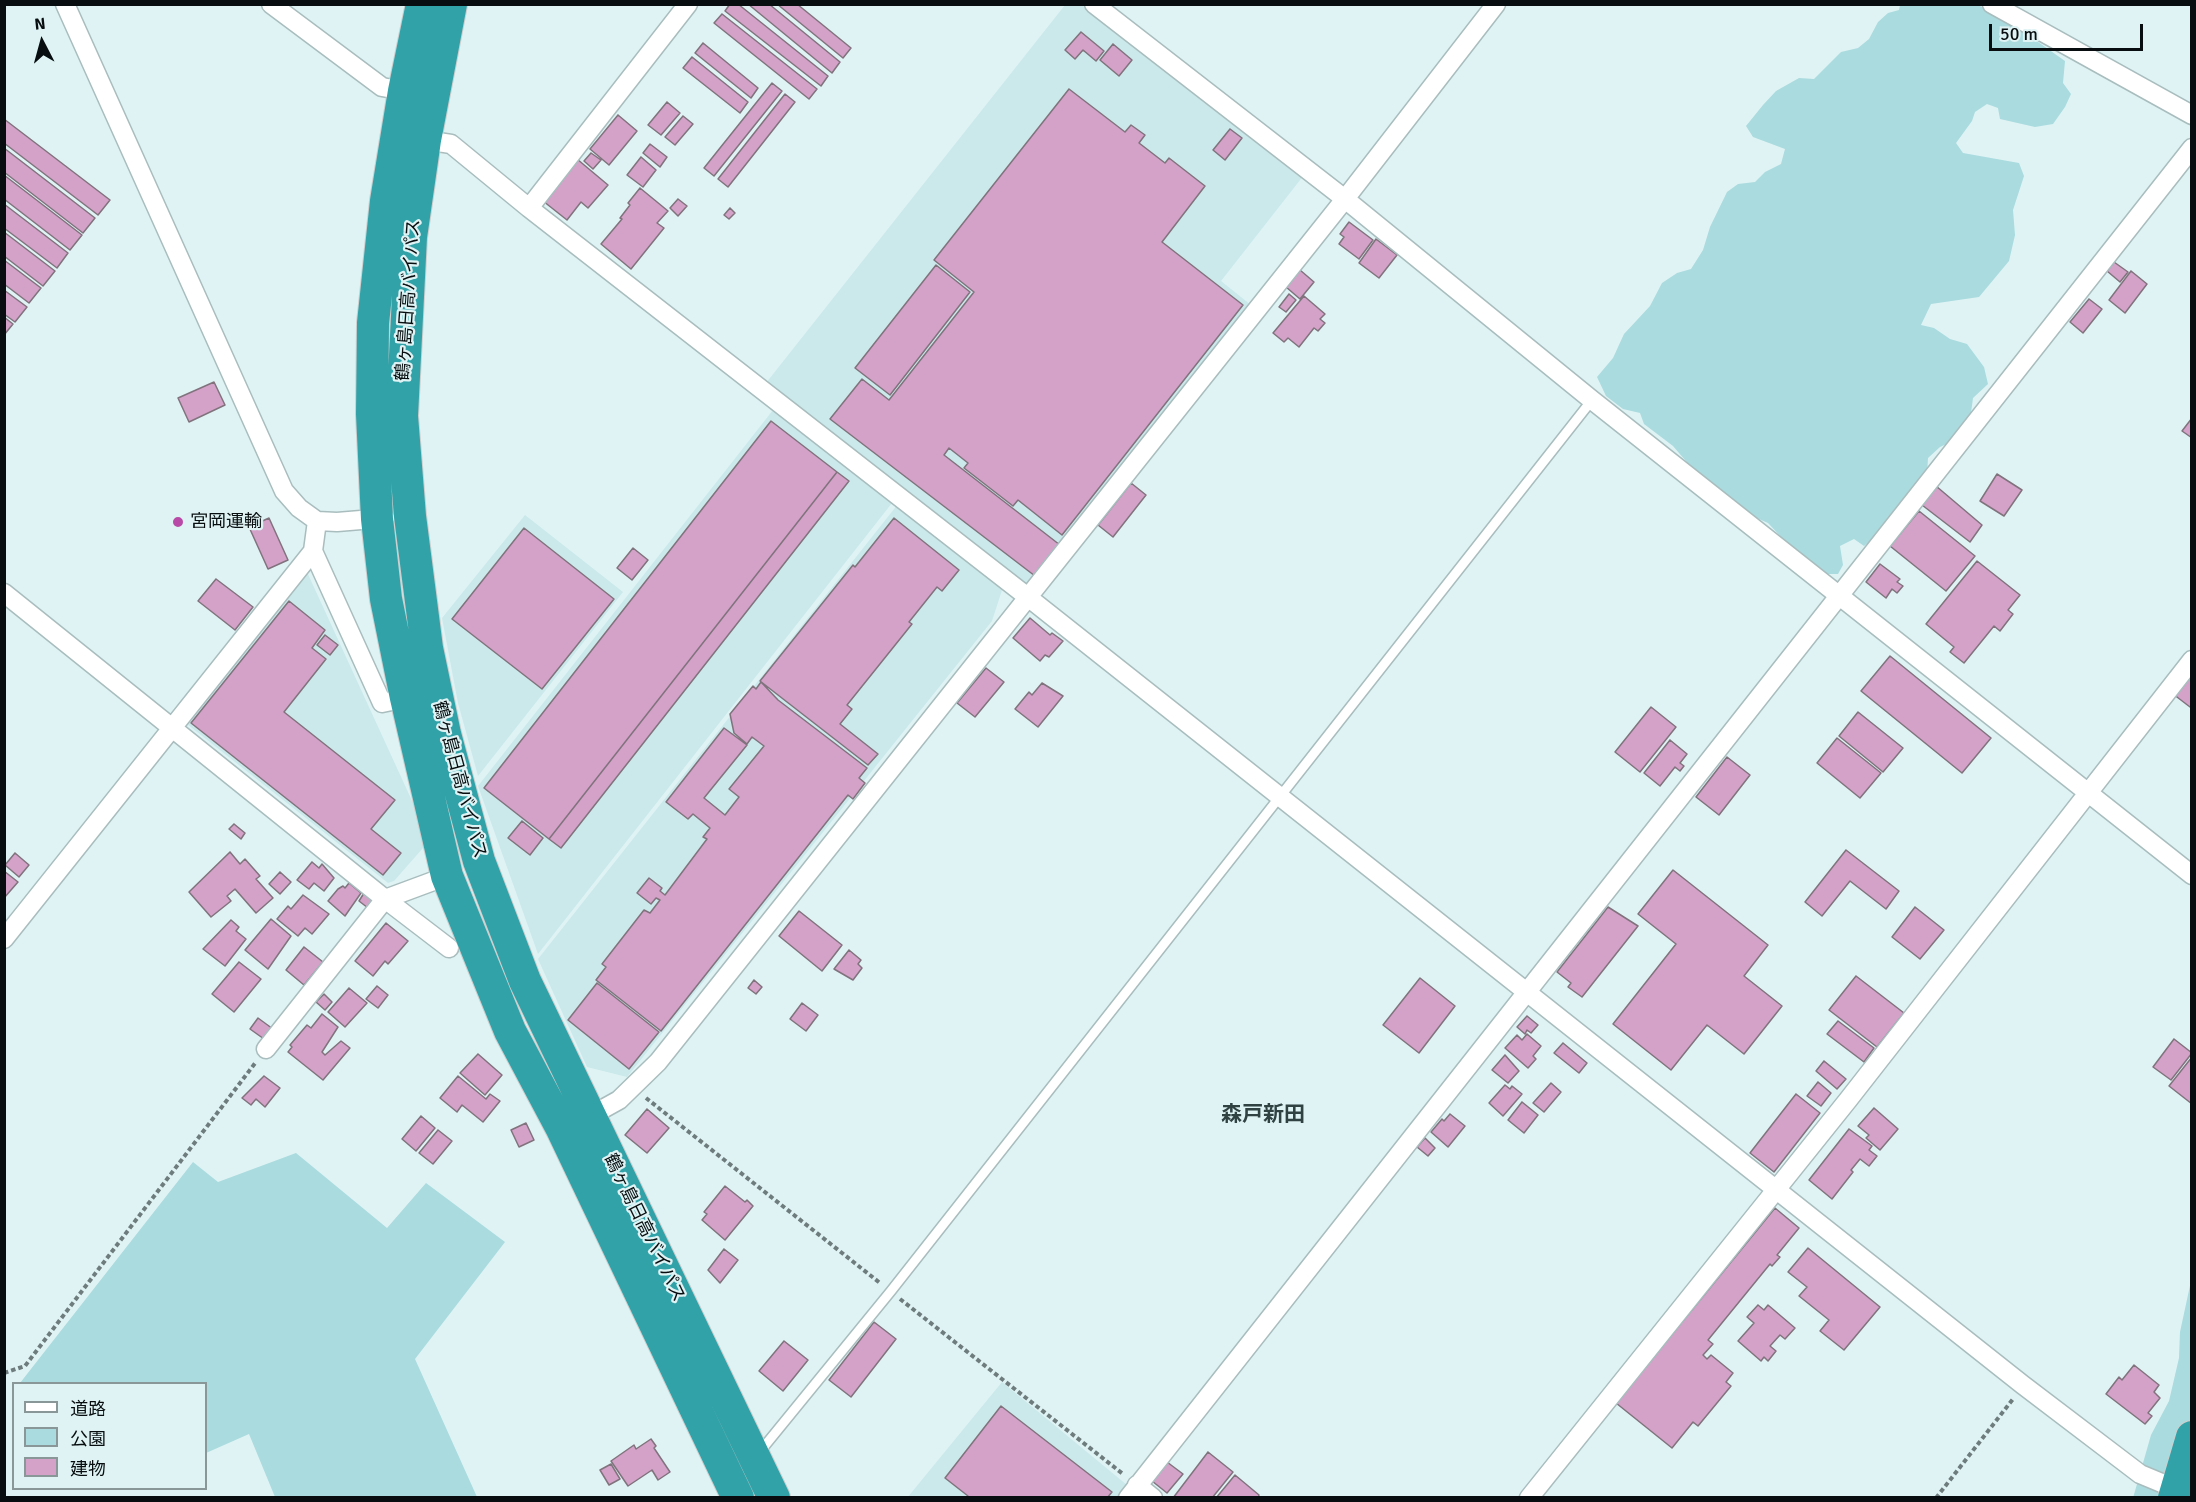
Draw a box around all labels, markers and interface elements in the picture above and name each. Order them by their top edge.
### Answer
north arrow [12,12,72,72]
scale bar [1992,12,2146,50]
text: N [34,14,47,35]
text: 50 m [2000,23,2038,45]
street label: 鶴ヶ島日高バイパス [393,218,425,382]
place label: 宮岡運輸 [190,511,262,533]
marker: 宮岡運輸 [171,515,185,529]
street label: 鶴ヶ島日高バイパス [428,699,490,861]
district label: 森戸新田 [1221,1102,1305,1128]
street label: 鶴ヶ島日高バイパス [599,1150,689,1306]
legend [12,1382,207,1490]
text: 道路 [70,1398,106,1420]
text: 公園 [70,1428,106,1450]
text: 建物 [70,1458,106,1480]

